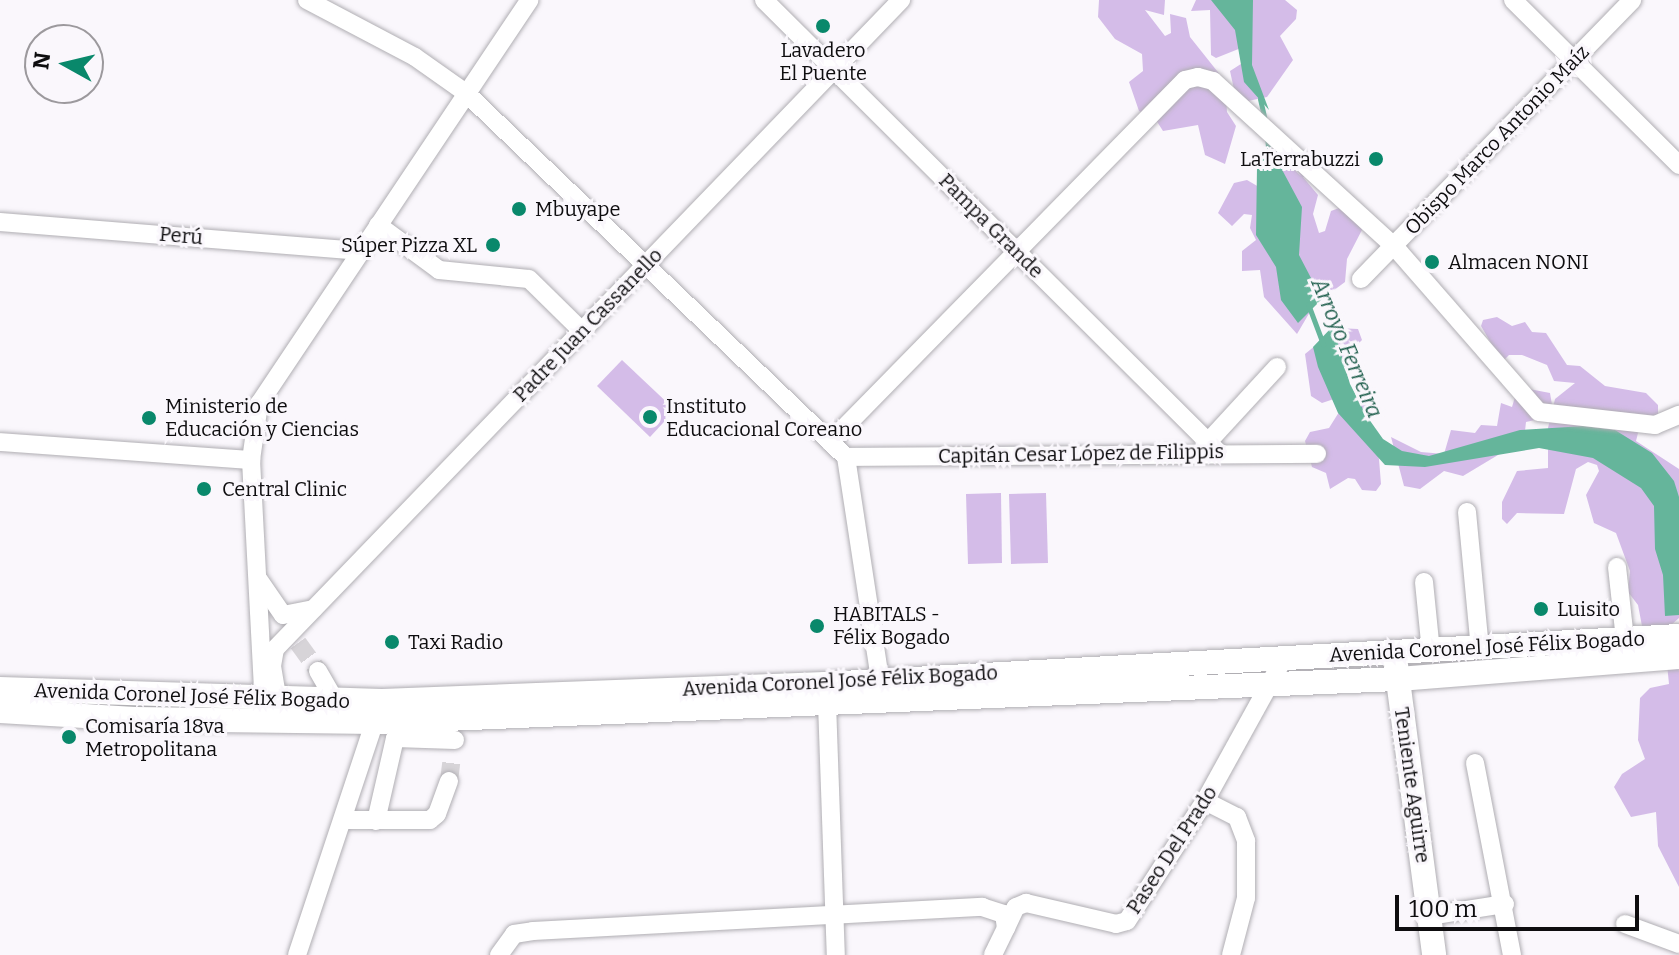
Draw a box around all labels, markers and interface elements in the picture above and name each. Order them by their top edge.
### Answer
marker: Lavadero El Puente [814,17,832,35]
north arrow [24,24,104,104]
place label: Lavadero El Puente [779,38,867,85]
street label: Obispo Marco Antonio Maíz [1400,40,1594,240]
text: N [27,51,56,71]
place label: LaTerrabuzzi [1240,147,1360,171]
marker: LaTerrabuzzi [1367,150,1385,168]
street label: Pampa Grande [934,169,1048,283]
place label: Mbuyape [535,197,620,221]
marker: Mbuyape [510,200,528,218]
street label: Perú [158,222,204,250]
place label: Súper Pizza XL [341,233,477,257]
marker: Súper Pizza XL [484,236,502,254]
street label: Padre Juan Cassanello [509,243,667,407]
place label: Almacen NONI [1448,250,1589,274]
marker: Almacen NONI [1423,253,1441,271]
water label: Arroyo Ferreira [1306,274,1388,422]
place label: Ministerio de Educación y Ciencias [165,394,359,441]
place label: Instituto Educacional Coreano [666,394,862,441]
marker: Instituto Educacional Coreano [641,408,659,426]
marker: Ministerio de Educación y Ciencias [140,409,158,427]
street label: Capitán Cesar López de Filippis [938,440,1224,468]
place label: Central Clinic [222,477,347,501]
marker: Central Clinic [193,478,215,500]
place label: Luisito [1557,597,1620,621]
marker: Luisito [1532,600,1550,618]
place label: HABITALS - Félix Bogado [833,602,950,649]
marker: HABITALS - Félix Bogado [808,617,826,635]
street label: Avenida Coronel José Félix Bogado [1329,627,1645,667]
place label: Taxi Radio [408,630,503,654]
marker: Taxi Radio [383,633,401,651]
street label: Avenida Coronel José Félix Bogado [682,661,998,701]
street label: Avenida Coronel José Félix Bogado [34,678,350,714]
street label: Teniente Aguirre [1389,706,1435,864]
place label: Comisaría 18va Metropolitana [85,714,224,761]
marker: Comisaría 18va Metropolitana [60,728,78,746]
street label: Paseo Del Prado [1122,782,1222,918]
scale bar [1399,879,1643,929]
text: 100 m [1409,895,1477,923]

